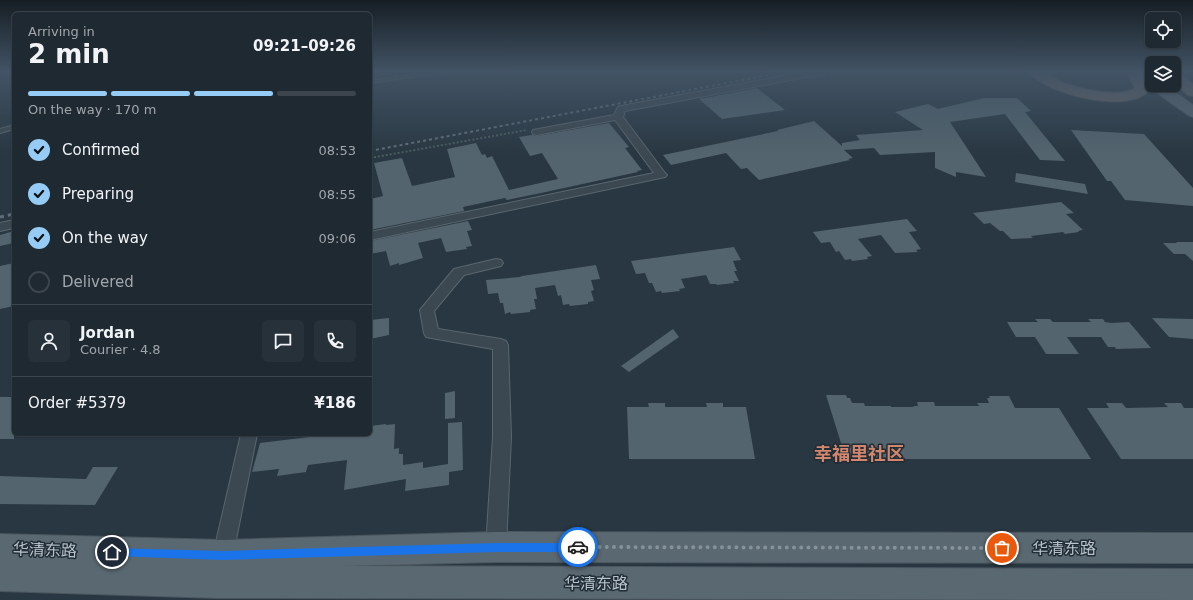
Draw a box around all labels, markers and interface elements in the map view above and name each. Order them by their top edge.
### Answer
map controls [1145,12,1181,92]
button: locate [1145,12,1181,48]
text: Arriving in [28,24,95,39]
text: 09:21–09:26 [253,37,356,55]
text: 2 min [28,39,110,69]
button: layers [1145,56,1181,92]
text: On the way · 170 m [28,102,156,117]
icon: check [28,139,50,161]
text: Confirmed [62,141,140,159]
text: 08:53 [319,143,356,158]
icon: check [28,183,50,205]
text: Preparing [62,185,134,203]
text: 08:55 [319,187,356,202]
icon: check [28,227,50,249]
text: On the way [62,229,148,247]
text: 09:06 [319,231,356,246]
text: Delivered [62,273,134,291]
button: person [28,320,70,362]
button: chat [262,320,304,362]
button: phone [314,320,356,362]
text: Jordan [80,324,135,342]
text: Courier · 4.8 [80,342,161,357]
text: Order #5379 [28,394,126,412]
text: ¥186 [314,394,356,412]
district label: 幸福里社区 [814,443,904,464]
courier [558,527,598,567]
pin [985,531,1019,565]
pin [95,535,129,569]
icon: car [567,536,589,558]
icon: bag [991,537,1013,559]
street label: 华清东路 [13,539,77,561]
street label: 华清东路 [1032,539,1096,558]
icon: home [101,541,123,563]
street label: 华清东路 [564,574,628,593]

